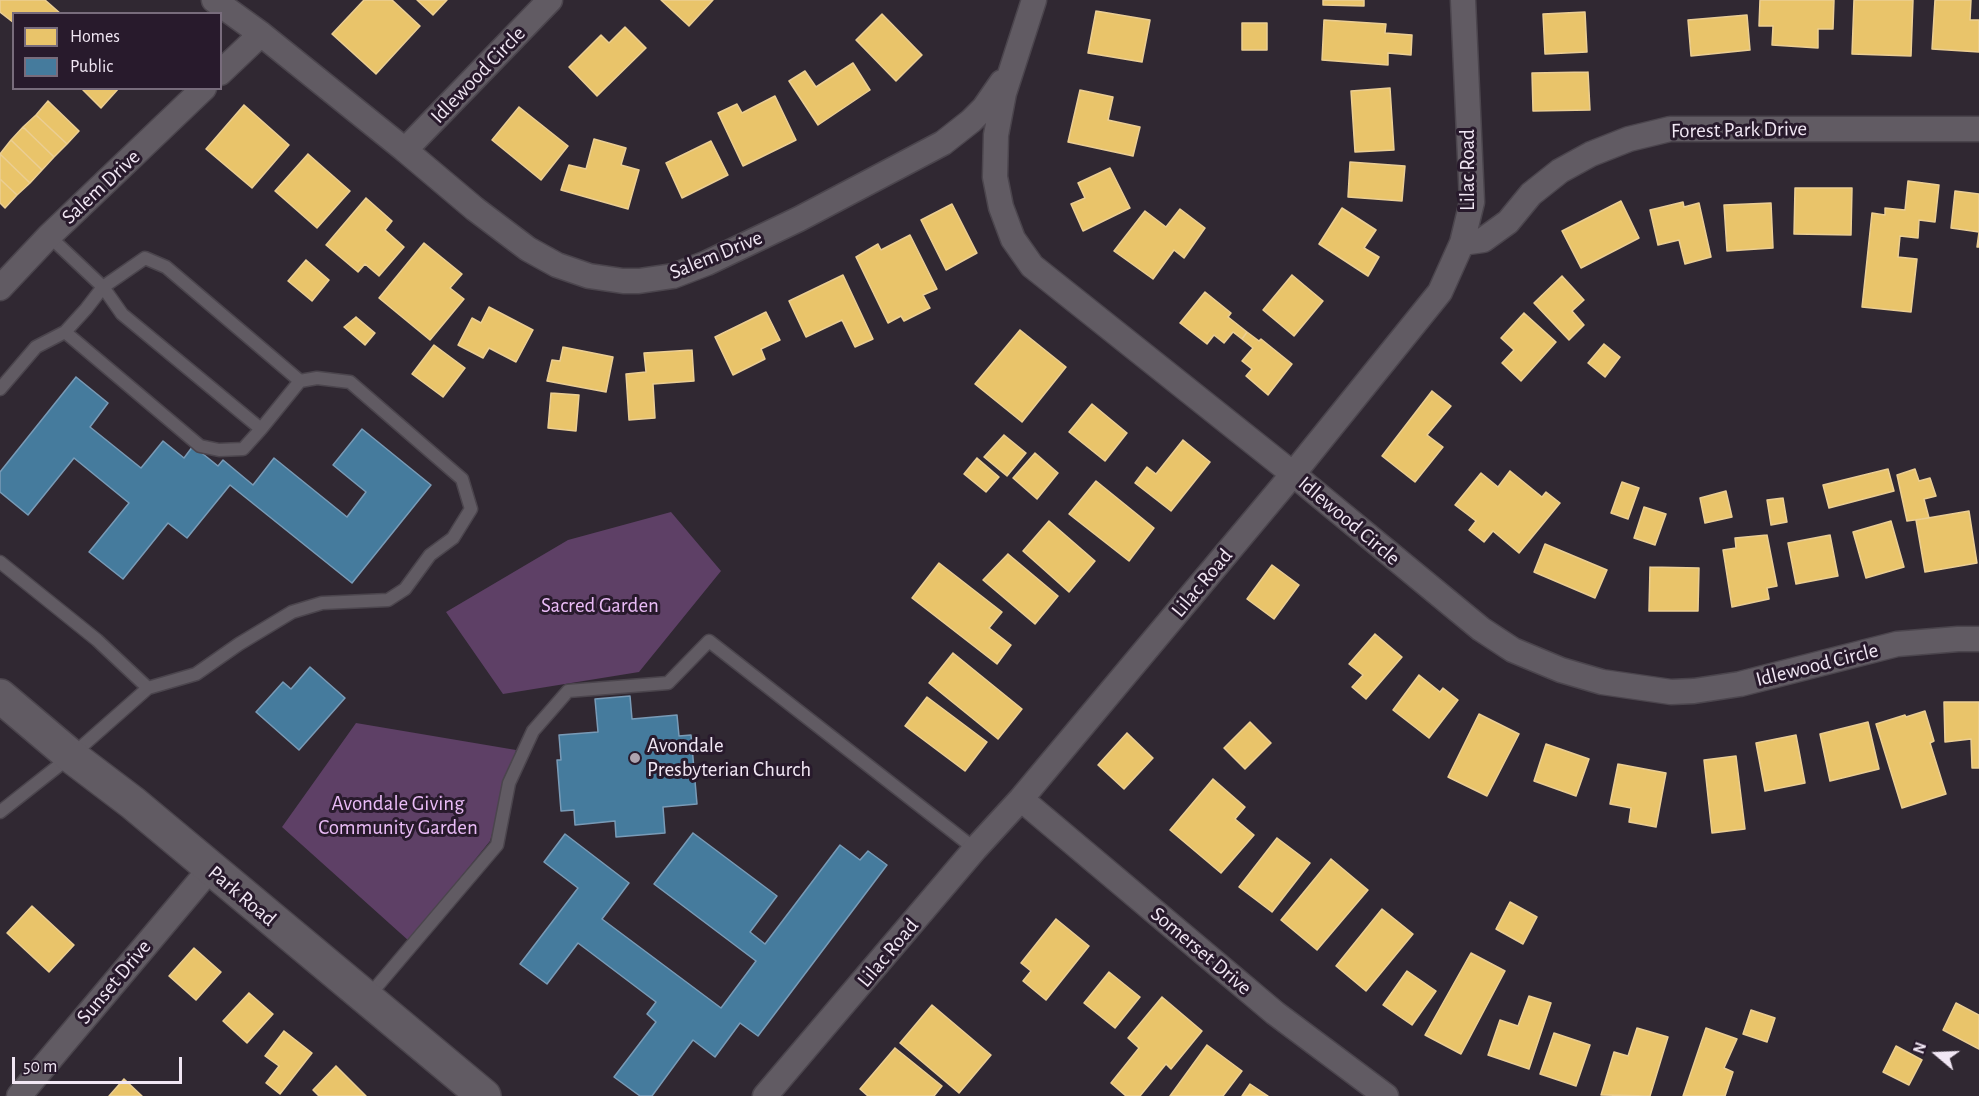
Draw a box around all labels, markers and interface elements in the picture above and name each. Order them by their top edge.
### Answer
legend [12,12,222,90]
street label: Idlewood Circle [425,21,531,129]
text: Homes [70,28,120,46]
text: Public [70,58,113,76]
street label: Forest Park Drive [1671,116,1807,144]
street label: Lilac Road [1455,129,1481,211]
street label: Salem Drive [57,144,145,230]
street label: Salem Drive [666,225,766,285]
street label: Idlewood Circle [1293,471,1405,571]
street label: Lilac Road [1166,543,1238,623]
park label: Sacred Garden [541,593,659,619]
street label: Idlewood Circle [1753,638,1881,692]
place label: Avondale Presbyterian Church [647,733,811,783]
marker: Avondale Presbyterian Church [628,751,642,765]
park label: Avondale Giving Community Garden [318,791,478,841]
street label: Park Road [203,860,281,932]
street label: Somerset Drive [1145,901,1257,1001]
street label: Lilac Road [852,913,924,993]
street label: Sunset Drive [71,935,157,1029]
north arrow [1907,1024,1967,1084]
text: N [1911,1040,1929,1056]
scale bar [15,1045,184,1083]
text: 50 m [23,1058,57,1076]

